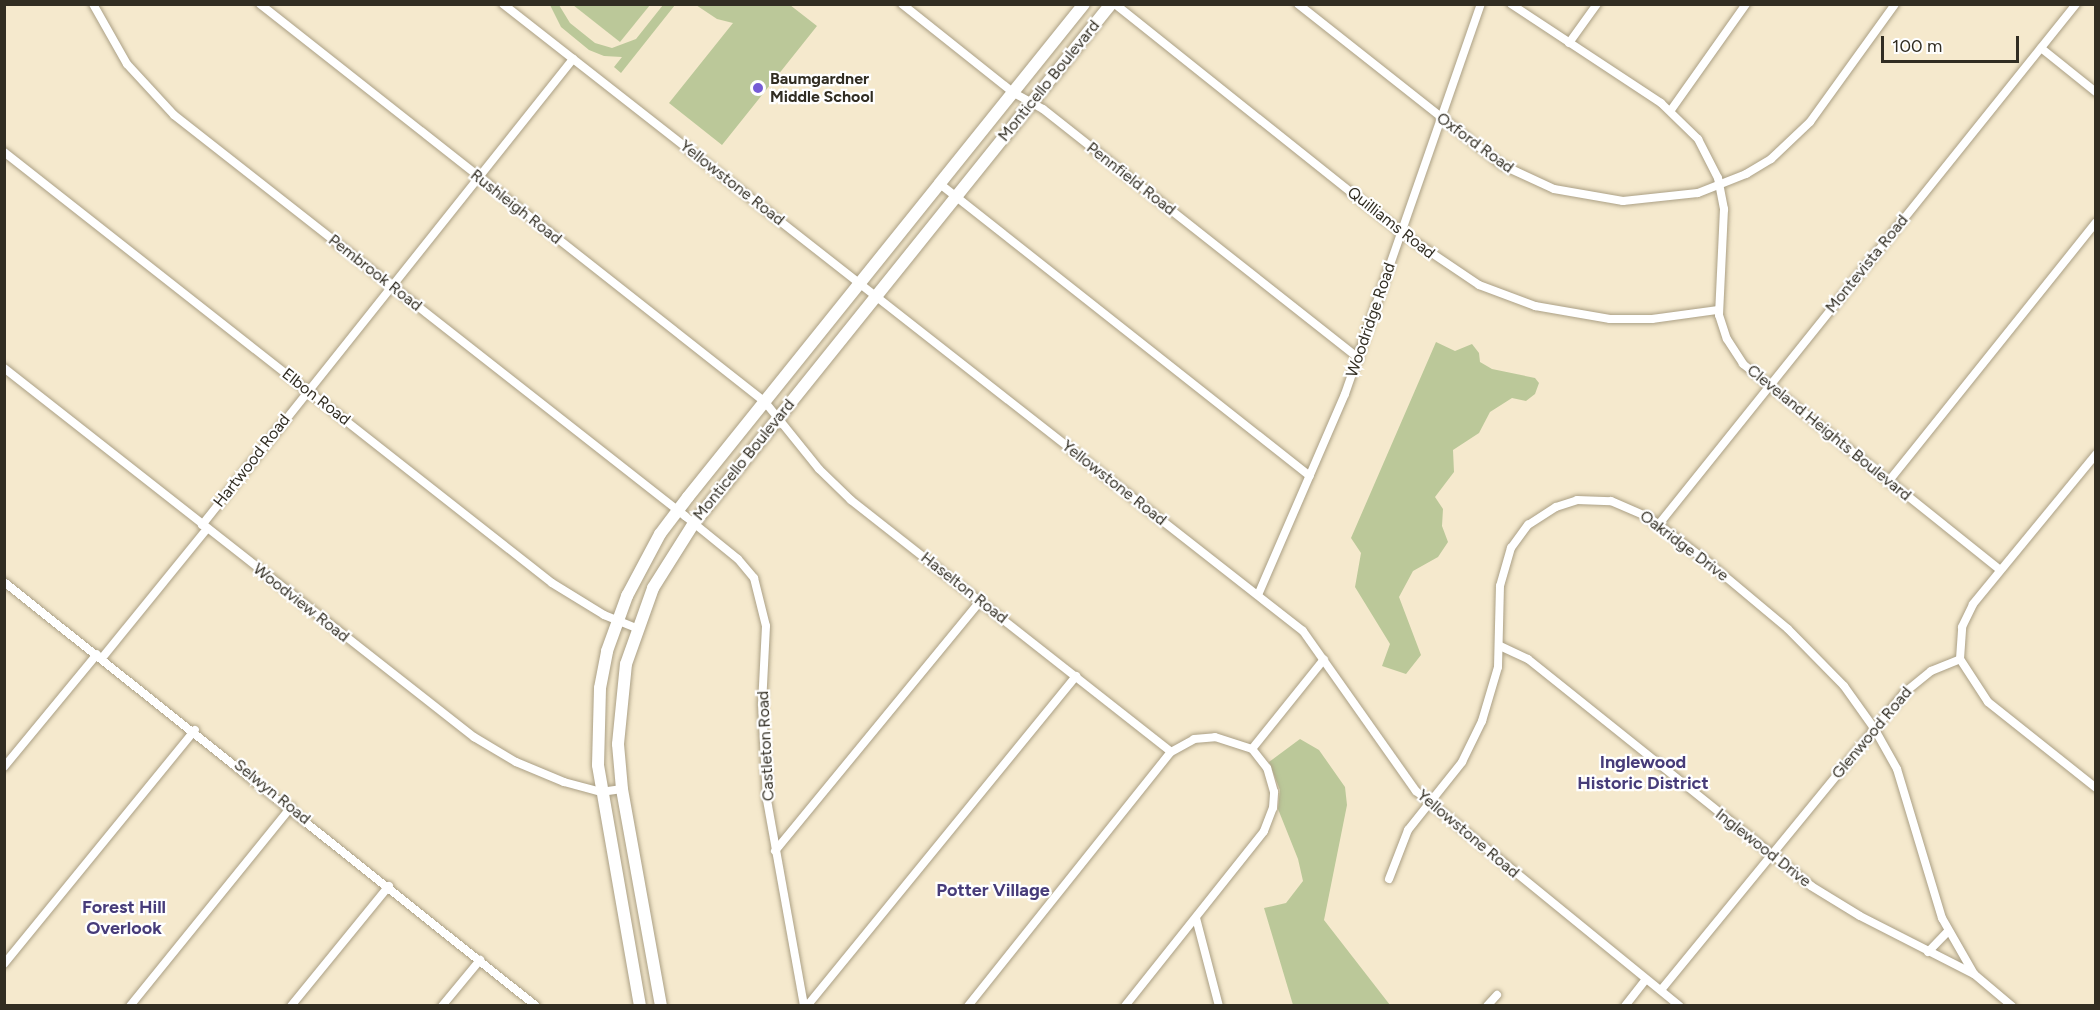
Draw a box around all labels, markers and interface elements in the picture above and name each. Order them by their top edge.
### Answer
street label: Monticello Boulevard [994,17,1104,145]
scale bar [1884,24,2022,62]
text: 100 m [1892,35,1942,57]
place label: Baumgardner Middle School [770,69,874,107]
marker: Baumgardner Middle School [751,81,765,95]
street label: Oxford Road [1433,109,1517,177]
street label: Yellowstone Road [676,136,788,230]
street label: Pennfield Road [1083,138,1179,220]
street label: Rushleigh Road [467,165,565,249]
street label: Quilliams Road [1343,183,1439,263]
street label: Montevista Road [1822,211,1912,317]
street label: Pembrook Road [324,231,426,315]
street label: Woodridge Road [1342,260,1400,380]
street label: Cleveland Heights Boulevard [1743,361,1915,505]
street label: Elbon Road [278,364,354,430]
street label: Monticello Boulevard [689,396,799,524]
street label: Hartwood Road [210,411,294,511]
street label: Yellowstone Road [1058,436,1170,530]
street label: Oakridge Drive [1636,506,1732,586]
street label: Haselton Road [917,548,1011,628]
street label: Woodview Road [249,560,353,646]
street label: Glenwood Road [1828,683,1916,783]
street label: Castleton Road [754,690,778,802]
district label: Inglewood Historic District [1577,752,1709,795]
street label: Selwyn Road [230,755,314,829]
street label: Yellowstone Road [1413,786,1523,882]
street label: Inglewood Drive [1711,805,1815,891]
district label: Potter Village [936,879,1050,901]
district label: Forest Hill Overlook [82,897,166,940]

